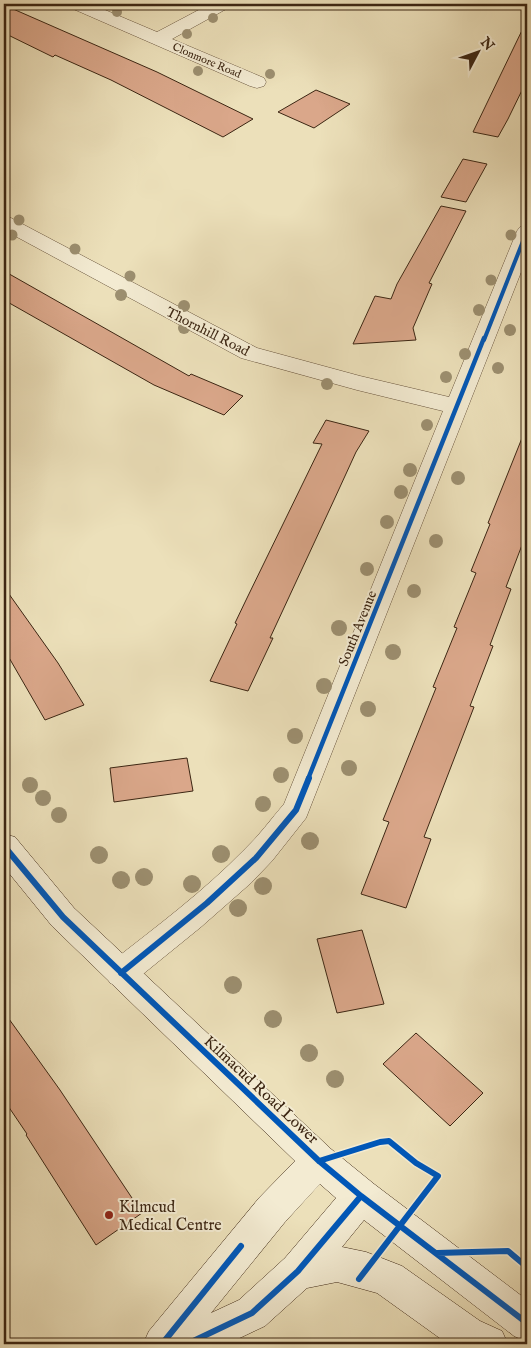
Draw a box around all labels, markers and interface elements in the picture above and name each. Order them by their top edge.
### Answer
north arrow [454,28,504,78]
text: N [476,33,498,55]
street label: Clonmore Road [170,40,243,82]
street label: Thornhill Road [163,303,253,361]
street label: South Avenue [335,587,381,669]
street label: Kilmacud Road Lower [199,1032,322,1149]
place label: Kilmcud Medical Centre [119,1198,222,1236]
marker: Kilmcud Medical Centre [103,1209,115,1221]

